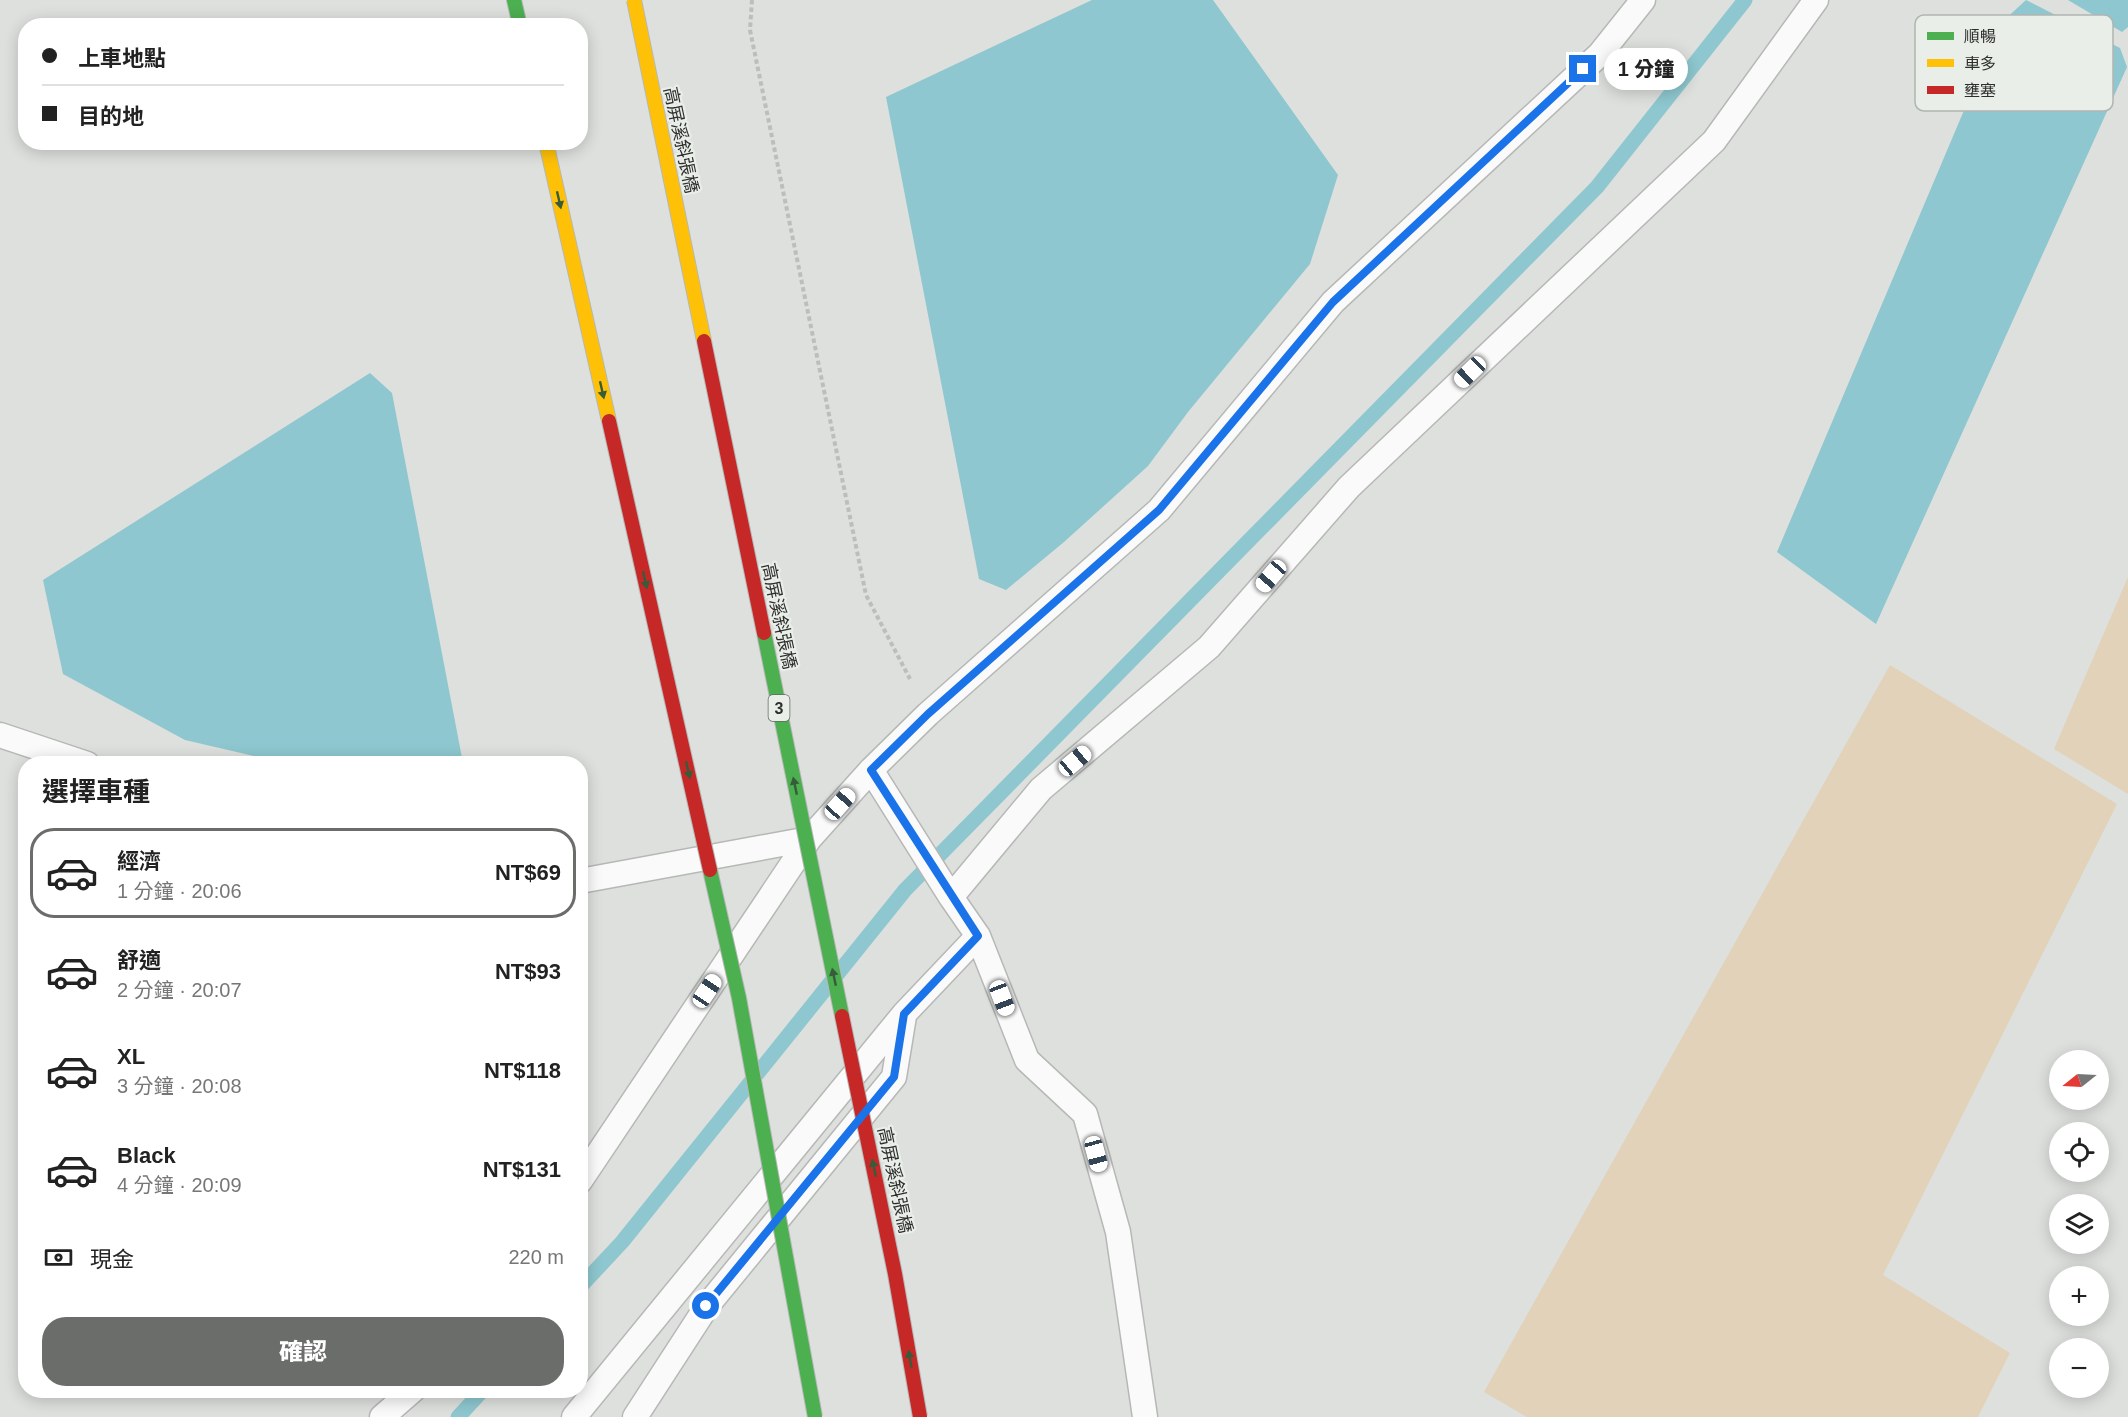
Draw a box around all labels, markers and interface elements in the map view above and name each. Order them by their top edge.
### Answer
legend [1915,15,2113,111]
text: 順暢 [1964,28,1996,45]
text: 上車地點 [78,46,166,71]
callout: 1 分鐘 [1604,48,1688,90]
route end [1569,55,1596,82]
text: 車多 [1964,55,1996,72]
text: 1 分鐘 [1618,58,1674,80]
text: 壅塞 [1964,82,1996,99]
street label: 高屏溪斜張橋 [660,85,702,195]
text: 目的地 [78,104,144,129]
one-way arrow [555,190,565,209]
car [1451,353,1489,391]
one-way arrow [598,381,607,400]
car [1252,557,1290,595]
street label: 高屏溪斜張橋 [758,561,800,671]
one-way arrow [641,571,650,590]
road number: 3 [768,695,790,721]
car [1055,743,1095,779]
one-way arrow [684,761,693,780]
one-way arrow [790,776,799,795]
text: 選擇車種 [42,777,150,807]
car [821,785,859,823]
icon: car [45,846,99,900]
text: 經濟 [117,849,161,874]
text: NT$69 [495,860,561,885]
text: 1 分鐘 · 20:06 [117,880,242,902]
icon: car [45,945,99,999]
text: 舒適 [117,948,161,973]
text: NT$93 [495,959,561,984]
one-way arrow [829,967,838,986]
car [689,971,725,1011]
car [987,978,1017,1018]
text: 2 分鐘 · 20:07 [117,979,242,1001]
icon: car [45,1044,99,1098]
text: XL [117,1044,145,1069]
north arrow [2049,1050,2109,1110]
map controls [2049,1050,2109,1398]
text: NT$118 [484,1058,561,1083]
text: 3 分鐘 · 20:08 [117,1075,242,1097]
button: locate [2049,1122,2109,1182]
street label: 高屏溪斜張橋 [874,1125,916,1235]
car [1083,1134,1109,1174]
icon: car [45,1143,99,1197]
text: Black [117,1143,176,1168]
text: NT$131 [483,1157,561,1182]
one-way arrow [868,1159,878,1177]
text: 4 分鐘 · 20:09 [117,1174,242,1196]
button: layers [2049,1194,2109,1254]
icon: cash [42,1241,75,1274]
text: 220 m [508,1246,564,1268]
text: 現金 [90,1247,134,1272]
button: + [2049,1266,2109,1326]
route start [692,1292,719,1319]
button: 確認 [42,1317,564,1386]
button: − [2049,1338,2109,1398]
one-way arrow [905,1350,914,1369]

